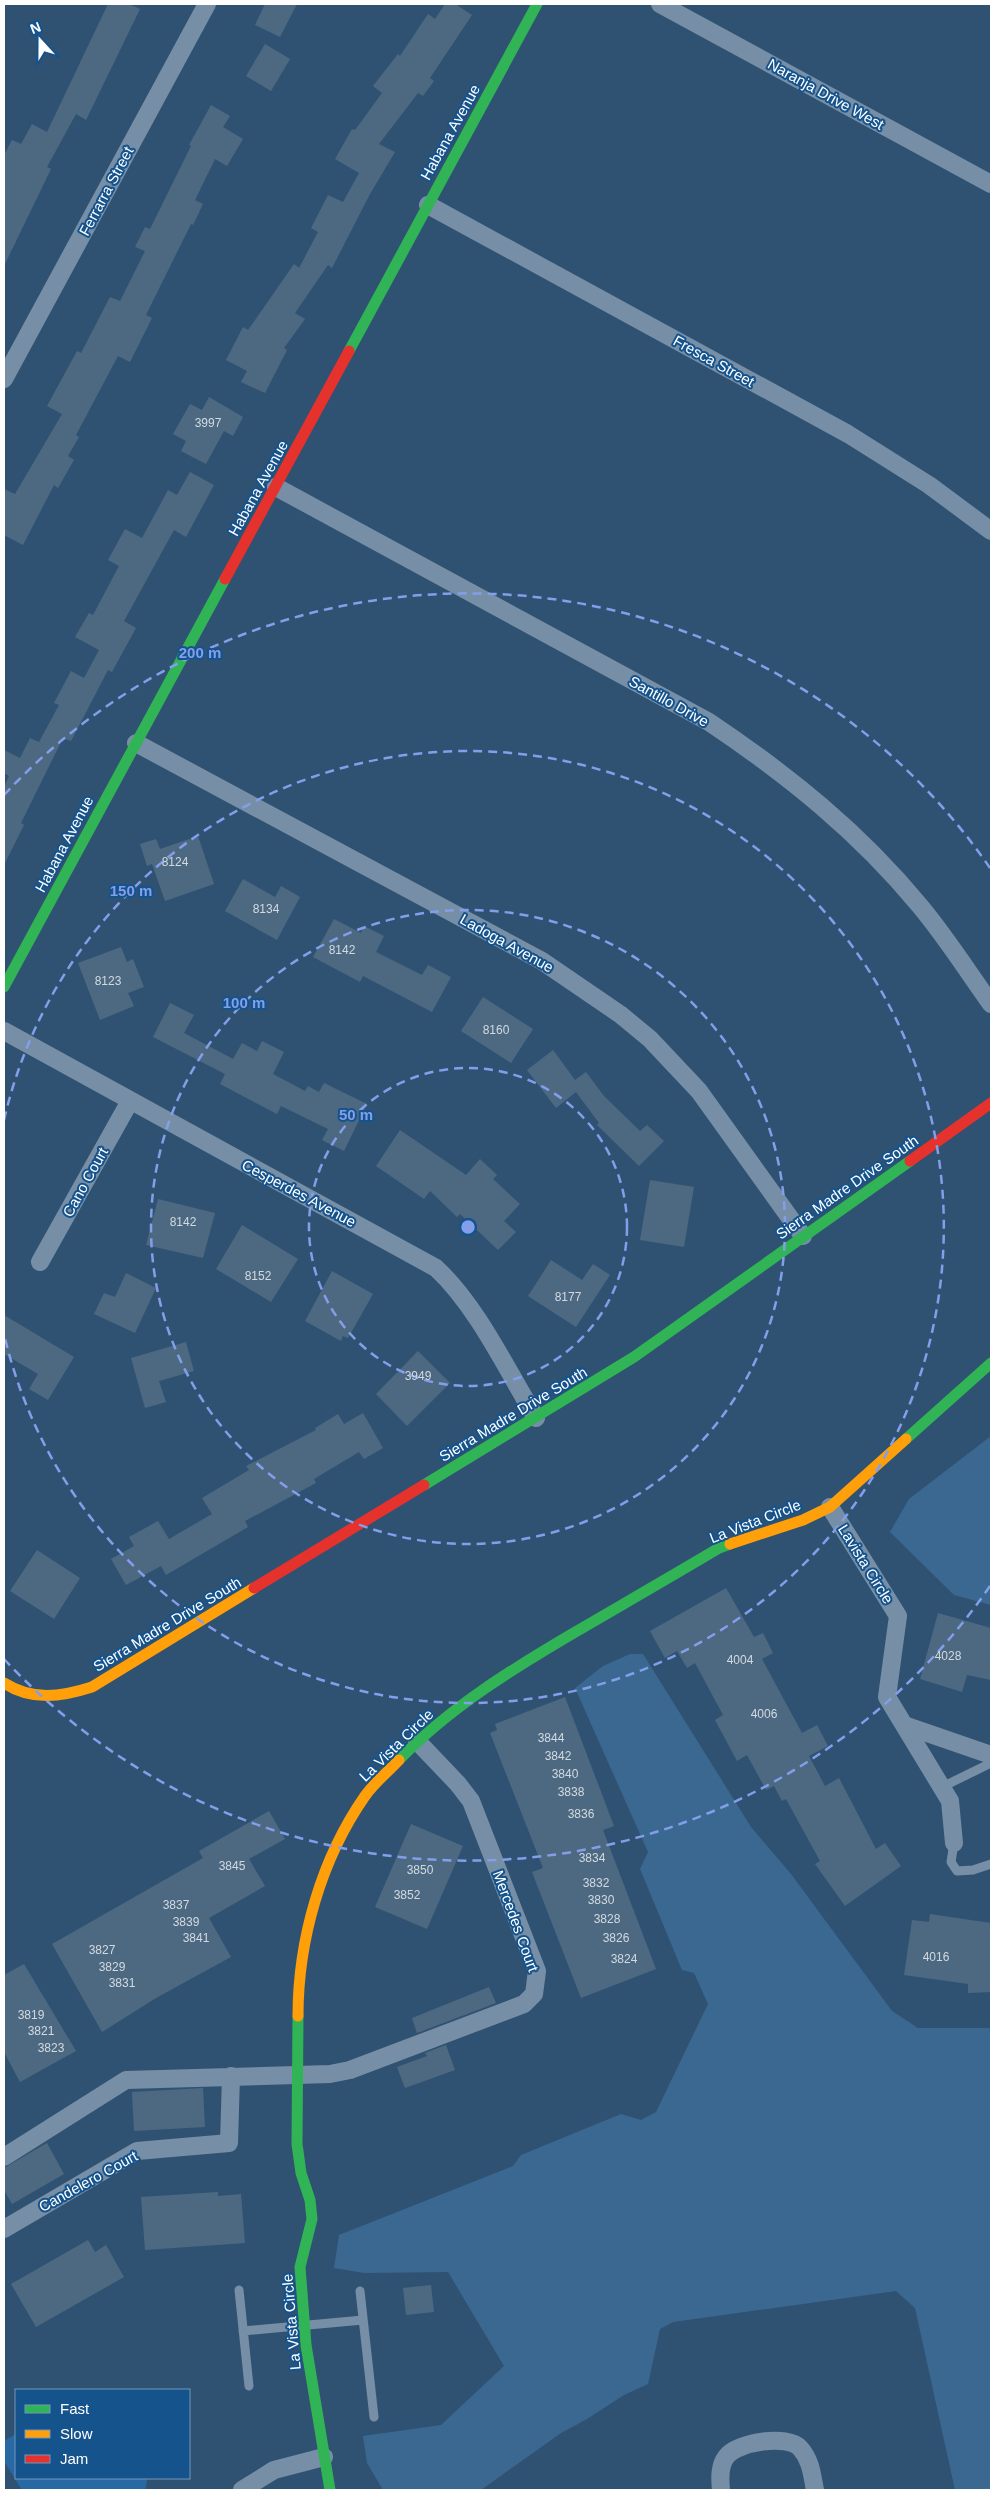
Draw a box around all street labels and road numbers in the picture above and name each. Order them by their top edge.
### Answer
street label: Naranja Drive West [765,55,888,133]
street label: Habana Avenue [417,81,483,183]
street label: Ferrarra Street [75,143,137,238]
street label: Fresca Street [671,332,758,391]
street label: Habana Avenue [225,437,291,539]
street label: Santillo Drive [626,672,712,730]
street label: Habana Avenue [31,793,97,895]
street label: Ladoga Avenue [457,910,557,976]
street label: Sierra Madre Drive South [773,1132,921,1242]
street label: Cano Court [59,1144,111,1220]
street label: Cesperdes Avenue [239,1156,359,1230]
street label: Sierra Madre Drive South [436,1363,590,1465]
street label: La Vista Circle [707,1496,803,1546]
street label: Lavista Circle [835,1521,897,1607]
street label: Sierra Madre Drive South [90,1573,244,1675]
street label: La Vista Circle [355,1705,437,1785]
street label: Mercedes Court [490,1868,543,1975]
street label: Candelero Court [36,2146,141,2215]
street label: La Vista Circle [278,2273,304,2371]

